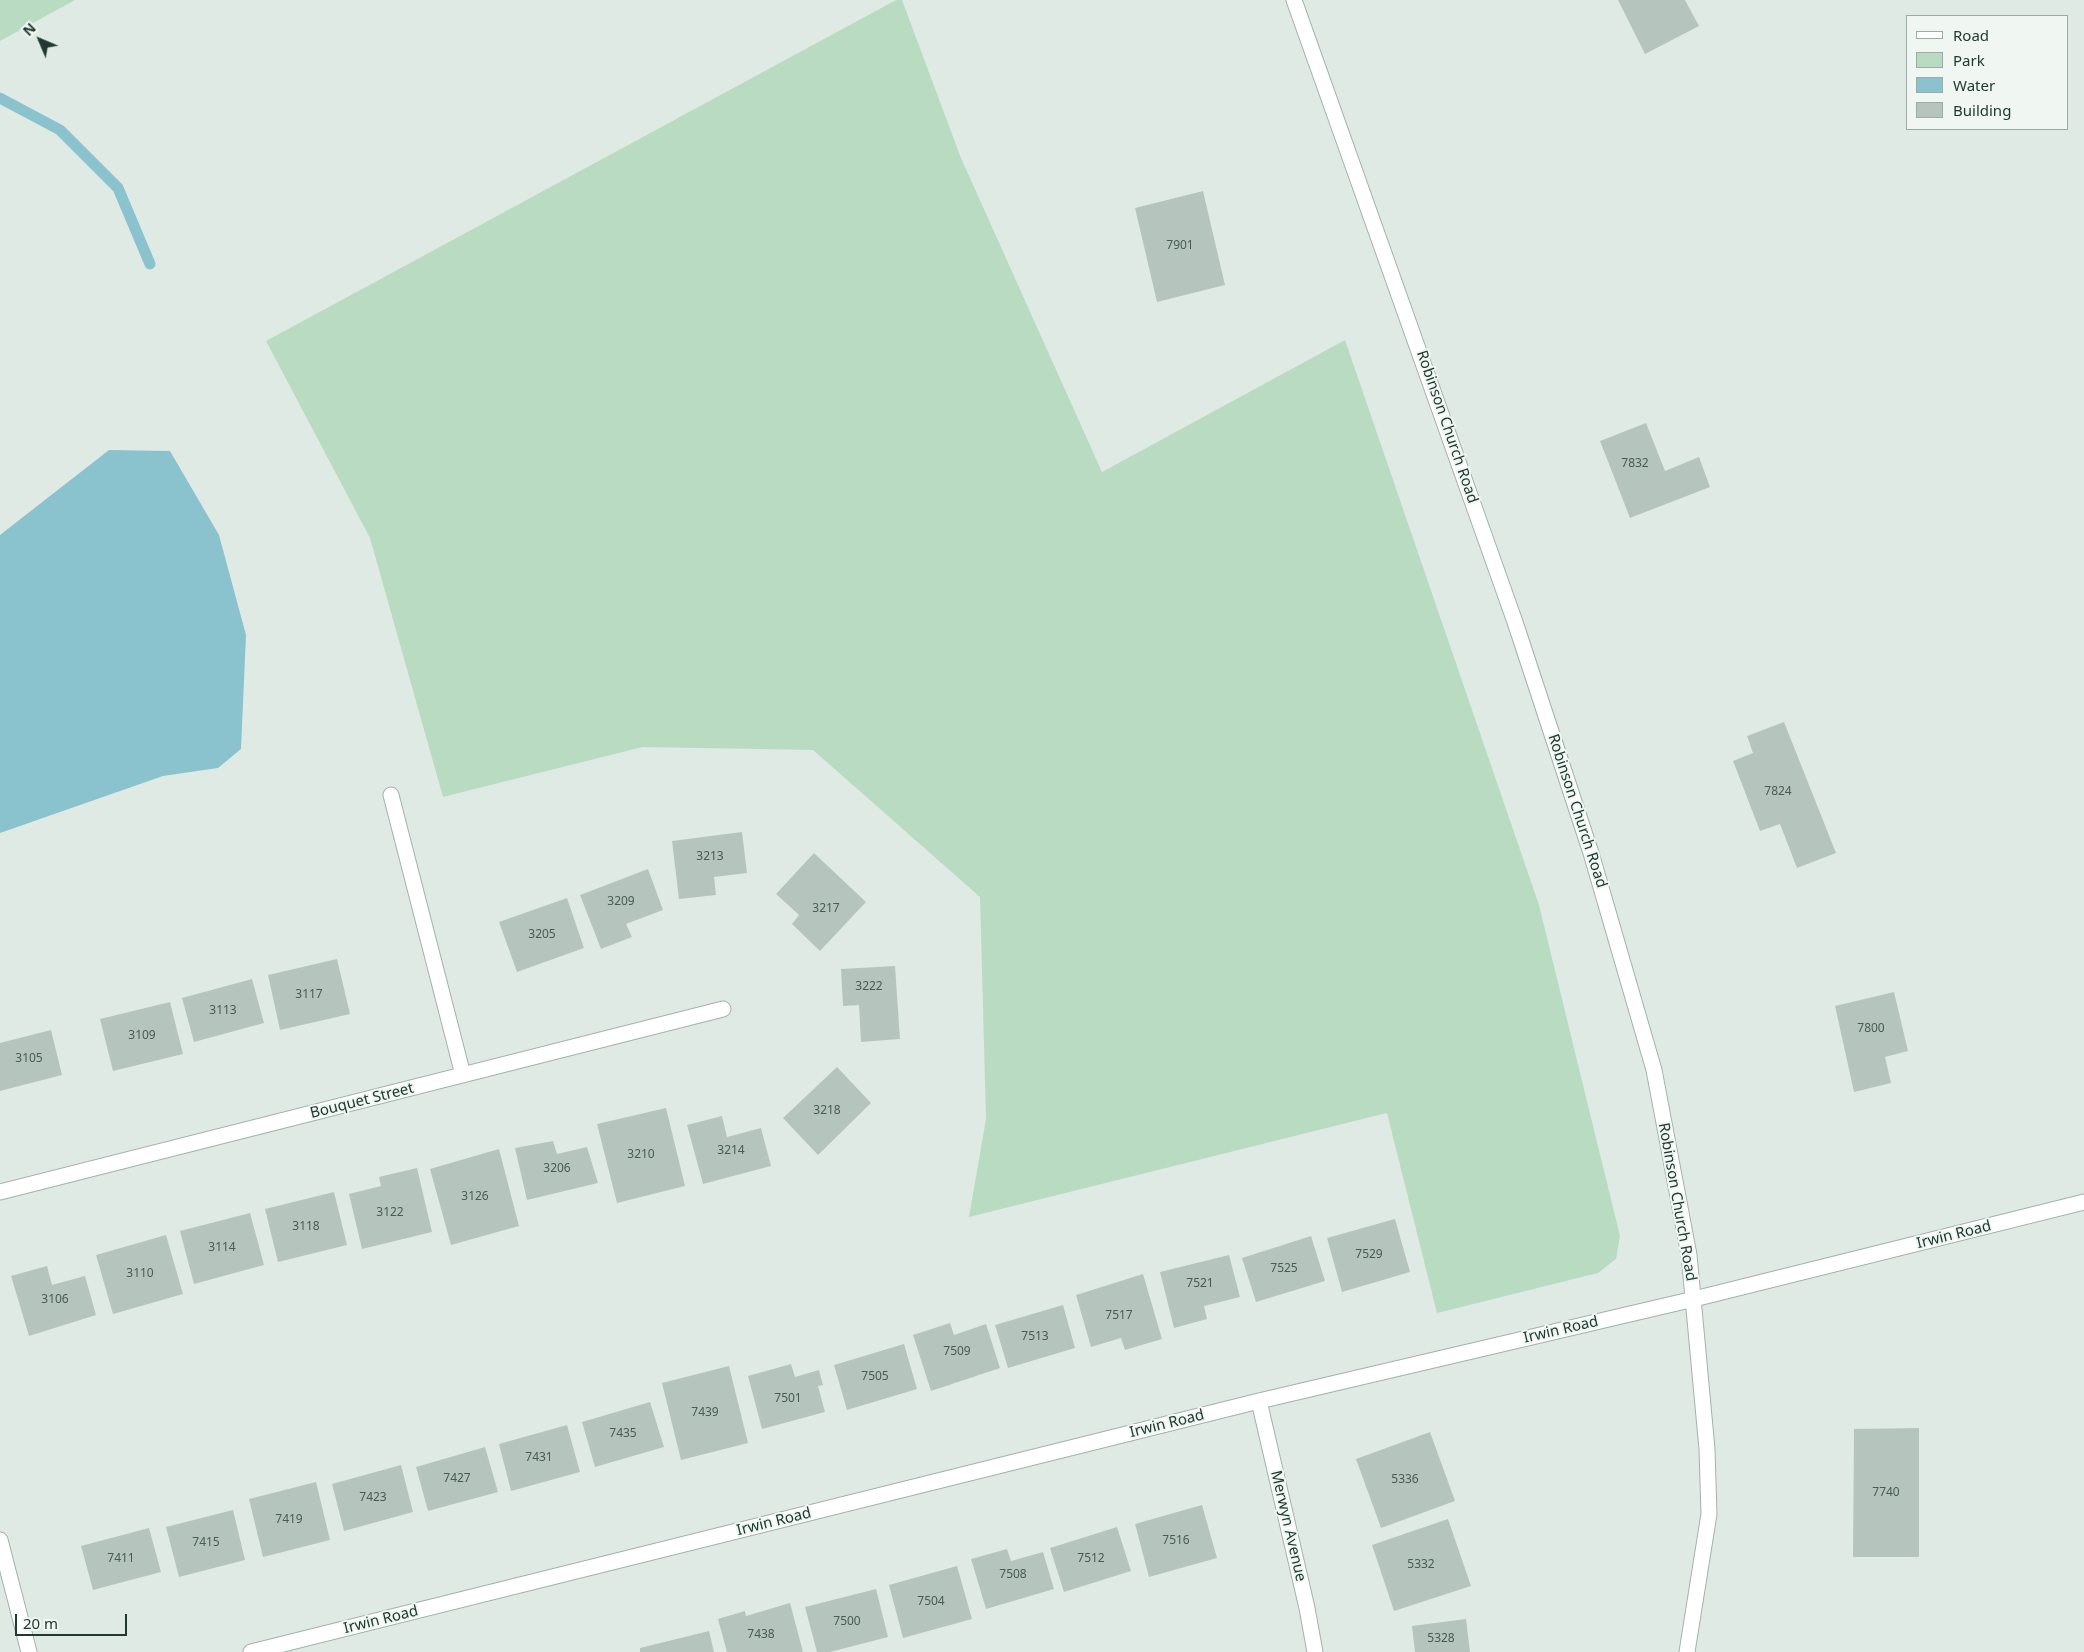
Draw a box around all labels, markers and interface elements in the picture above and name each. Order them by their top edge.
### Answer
north arrow [15,15,65,65]
legend [1906,15,2069,130]
text: N [18,18,40,40]
text: Road [1953,25,1989,45]
text: Park [1953,50,1985,70]
text: Water [1953,75,1995,95]
text: Building [1953,100,2011,120]
house number: 7901 [1166,239,1194,253]
street label: Robinson Church Road [1412,348,1482,506]
house number: 7832 [1621,457,1649,471]
street label: Robinson Church Road [1544,732,1610,890]
house number: 7824 [1764,785,1792,799]
house number: 3213 [696,850,724,864]
house number: 3209 [607,895,635,909]
house number: 3217 [812,902,840,916]
house number: 3205 [528,928,556,942]
house number: 3222 [855,980,883,994]
house number: 3117 [295,988,323,1002]
house number: 3113 [209,1004,237,1018]
house number: 7800 [1857,1022,1885,1036]
house number: 3109 [128,1029,156,1043]
house number: 3105 [15,1052,43,1066]
street label: Bouquet Street [308,1079,416,1123]
house number: 3218 [813,1104,841,1118]
street label: Robinson Church Road [1654,1121,1700,1283]
house number: 3214 [717,1144,745,1158]
house number: 3210 [627,1148,655,1162]
house number: 3206 [543,1162,571,1176]
house number: 3126 [461,1190,489,1204]
house number: 3122 [376,1206,404,1220]
street label: Irwin Road [1915,1217,1993,1253]
house number: 3118 [292,1220,320,1234]
house number: 3114 [208,1241,236,1255]
house number: 7529 [1355,1248,1383,1262]
house number: 7525 [1270,1262,1298,1276]
house number: 3110 [126,1267,154,1281]
house number: 7521 [1186,1277,1214,1291]
house number: 3106 [41,1293,69,1307]
house number: 7517 [1105,1309,1133,1323]
street label: Irwin Road [1522,1313,1600,1347]
house number: 7513 [1021,1330,1049,1344]
house number: 7509 [943,1345,971,1359]
house number: 7505 [861,1370,889,1384]
house number: 7501 [774,1392,802,1406]
house number: 7439 [691,1406,719,1420]
street label: Irwin Road [1128,1406,1206,1442]
house number: 7435 [609,1427,637,1441]
house number: 7431 [525,1451,553,1465]
street label: Merwyn Avenue [1266,1469,1310,1583]
house number: 7427 [443,1472,471,1486]
house number: 5336 [1391,1473,1419,1487]
house number: 7740 [1872,1486,1900,1500]
house number: 7423 [359,1491,387,1505]
street label: Irwin Road [735,1504,813,1540]
house number: 7419 [275,1513,303,1527]
house number: 7516 [1162,1534,1190,1548]
house number: 7415 [192,1536,220,1550]
house number: 7411 [107,1552,135,1566]
house number: 7512 [1077,1552,1105,1566]
house number: 5332 [1407,1558,1435,1572]
house number: 7508 [999,1568,1027,1582]
house number: 7504 [917,1595,945,1609]
street label: Irwin Road [342,1602,420,1638]
scale bar [18,1604,130,1636]
text: 20 m [23,1613,58,1633]
house number: 7500 [833,1615,861,1629]
house number: 7438 [747,1628,775,1642]
house number: 5328 [1427,1632,1455,1646]

